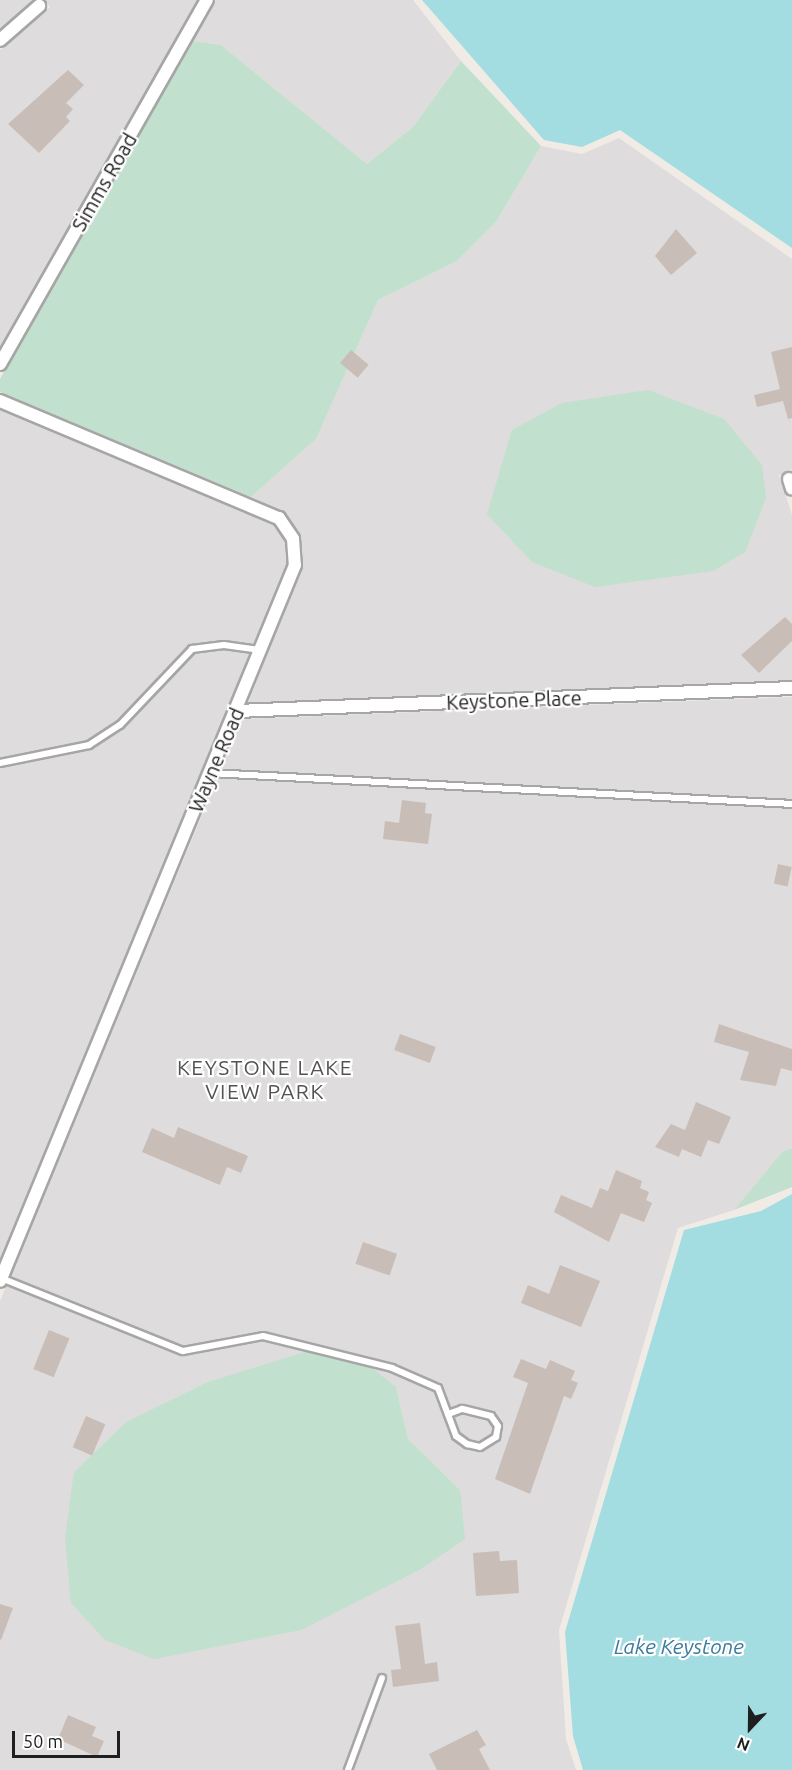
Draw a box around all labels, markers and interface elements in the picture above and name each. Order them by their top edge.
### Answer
street label: Simms Road [66,129,142,235]
street label: Keystone Place [446,686,582,714]
street label: Wayne Road [183,704,249,816]
district label: KEYSTONE LAKE VIEW PARK [177,1054,353,1104]
water label: Lake Keystone [614,1633,744,1659]
north arrow [720,1698,780,1758]
scale bar [15,1719,123,1757]
text: 50 m [23,1731,63,1751]
text: N [734,1734,752,1755]

